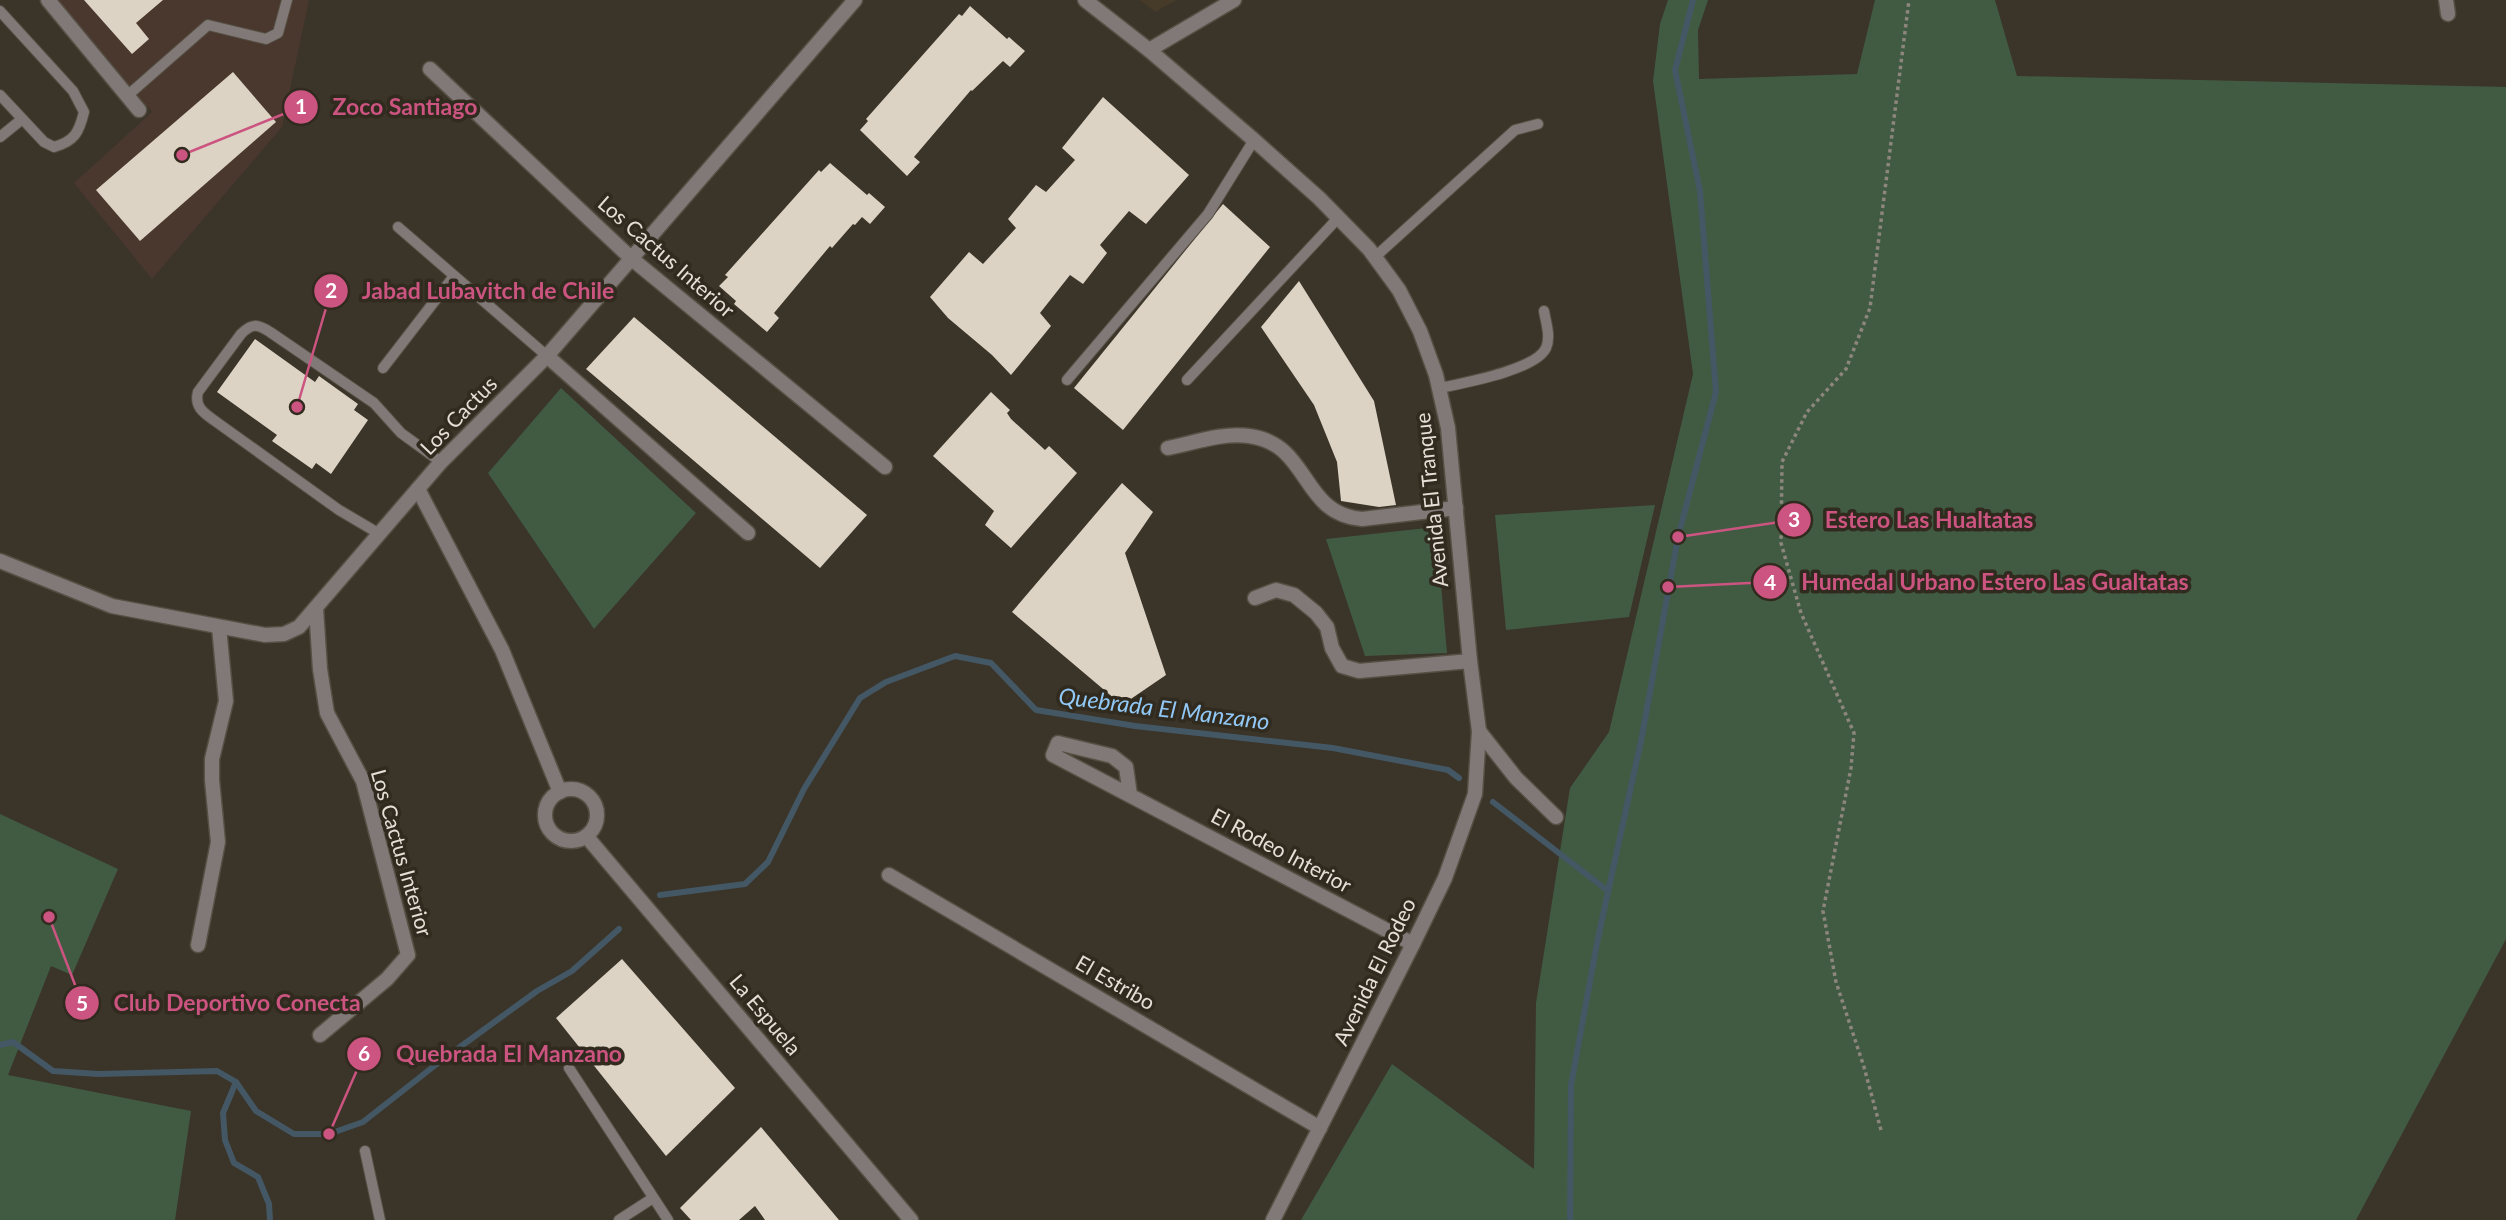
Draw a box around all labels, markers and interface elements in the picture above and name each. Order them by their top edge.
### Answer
callout: Zoco Santiago [284,85,492,129]
text: Zoco Santiago [333,92,477,120]
text: 1 [295,93,307,118]
street label: Los Cactus Interior [594,190,741,322]
callout: Jabad Lubavitch de Chile [313,269,629,313]
text: Jabad Lubavitch de Chile [362,276,614,304]
text: 2 [325,277,337,302]
street label: Los Cactus [414,371,501,459]
street label: Avenida El Tranque [1409,412,1452,589]
callout: Estero Las Hualtatas [1776,498,2048,542]
text: Estero Las Hualtatas [1825,505,2033,533]
text: 3 [1788,506,1800,531]
callout: Humedal Urbano Estero Las Gualtatas [1752,560,2202,604]
text: Humedal Urbano Estero Las Gualtatas [1801,567,2189,595]
text: 4 [1764,569,1776,594]
water label: Quebrada El Manzano [1057,681,1271,735]
street label: Los Cactus Interior [367,766,438,939]
street label: El Rodeo Interior [1207,802,1356,897]
street label: Avenida El Rodeo [1327,894,1420,1049]
street label: El Estribo [1072,949,1160,1014]
street label: La Espuela [725,969,807,1059]
callout: Club Deportivo Conecta [65,981,375,1025]
text: Club Deportivo Conecta [113,988,361,1016]
text: 5 [76,990,88,1015]
callout: Quebrada El Manzano [346,1032,636,1076]
text: Quebrada El Manzano [396,1039,622,1067]
text: 6 [358,1040,370,1065]

